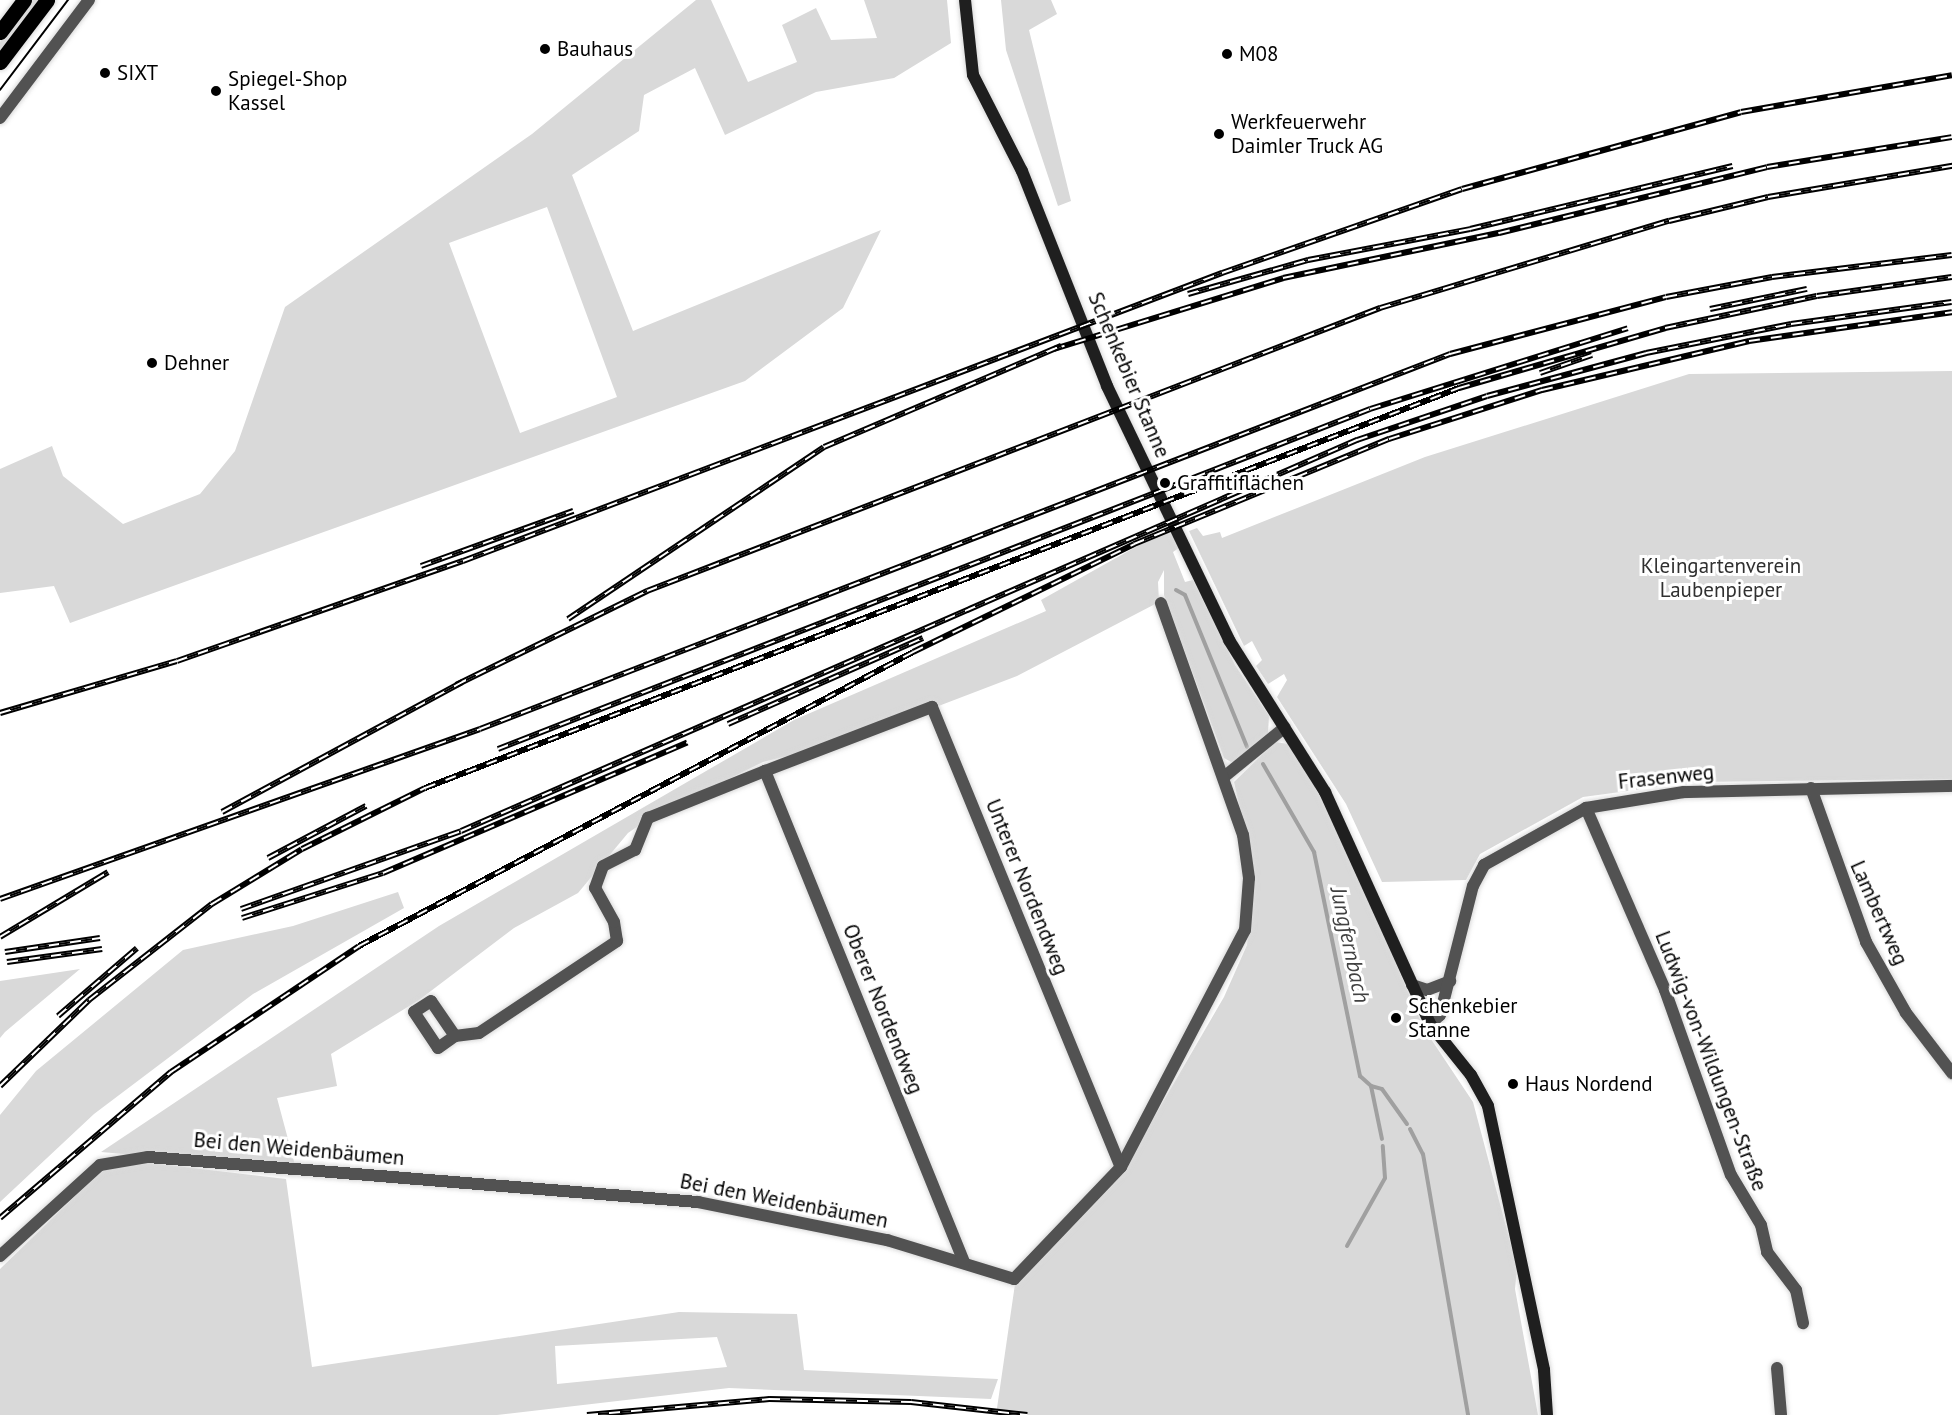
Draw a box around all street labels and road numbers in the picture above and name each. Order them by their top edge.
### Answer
street label: Schenkebier Stanne [1083,288,1175,462]
street label: Frasenweg [1617,759,1715,795]
street label: Unterer Nordendweg [980,795,1074,979]
street label: Lambertweg [1845,857,1913,969]
street label: Oberer Nordendweg [837,920,929,1098]
street label: Ludwig-von-Wildungen-Straße [1650,928,1772,1194]
street label: Bei den Weidenbäumen [192,1127,406,1171]
street label: Bei den Weidenbäumen [678,1168,890,1234]

